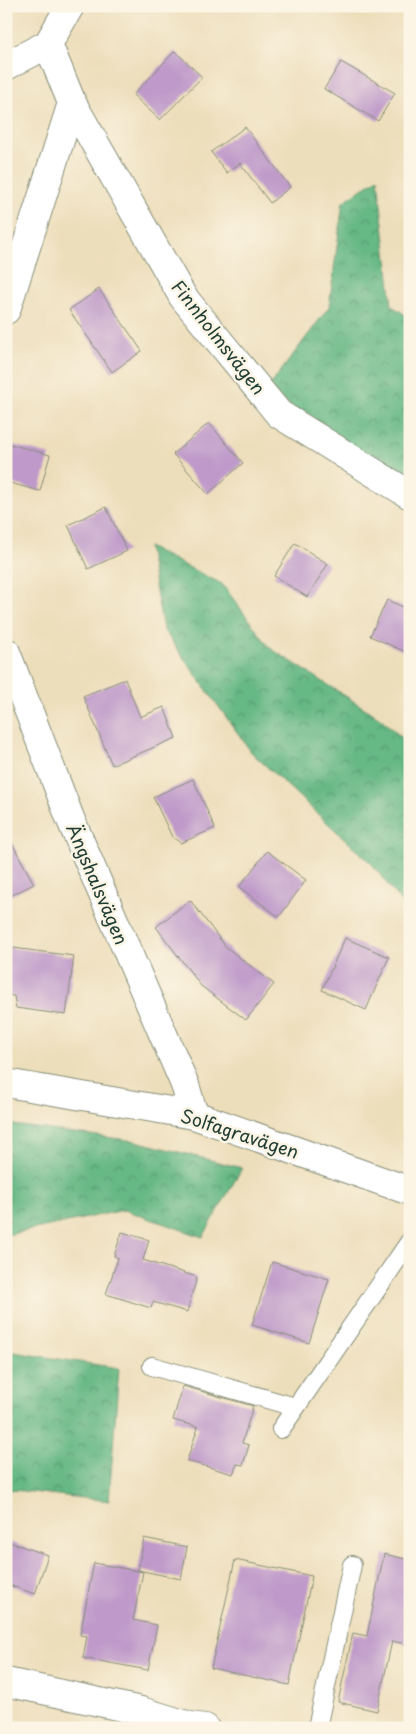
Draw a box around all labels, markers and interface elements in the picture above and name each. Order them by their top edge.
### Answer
street label: Finnholmsvägen [166,274,272,400]
street label: Ängshalsvägen [60,819,136,949]
street label: Solfagravägen [177,1101,303,1165]

